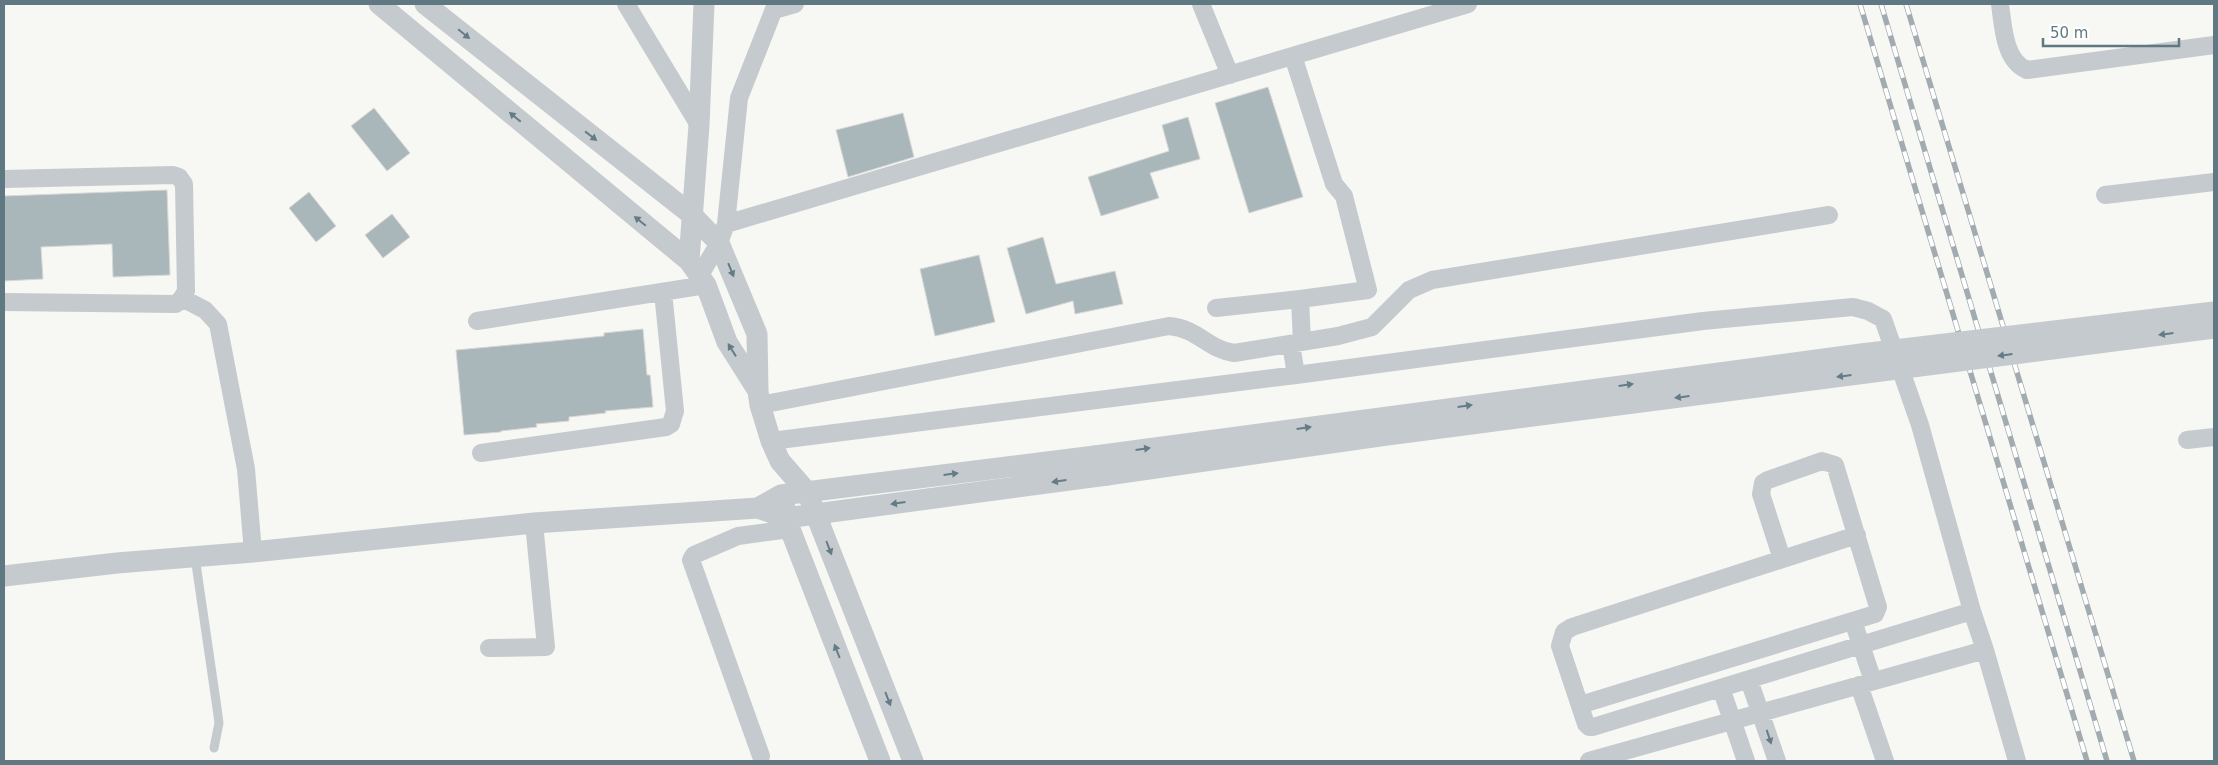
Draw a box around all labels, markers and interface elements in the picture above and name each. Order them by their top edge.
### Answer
scale bar [2043,15,2179,47]
text: 50 m [2050,24,2088,42]
one-way arrow [457,29,470,40]
one-way arrow [509,112,522,123]
one-way arrow [584,130,597,141]
one-way arrow [634,216,647,227]
one-way arrow [727,263,735,277]
one-way arrow [2158,331,2174,339]
one-way arrow [727,343,736,356]
one-way arrow [1996,351,2012,359]
one-way arrow [1835,372,1851,380]
one-way arrow [1618,381,1634,389]
one-way arrow [1674,393,1690,401]
one-way arrow [1457,402,1473,410]
one-way arrow [1296,424,1312,432]
one-way arrow [1135,445,1151,453]
one-way arrow [944,469,960,477]
one-way arrow [1051,478,1067,486]
one-way arrow [890,499,906,507]
one-way arrow [825,541,833,556]
one-way arrow [833,643,841,658]
one-way arrow [884,692,892,707]
one-way arrow [1765,730,1773,745]

